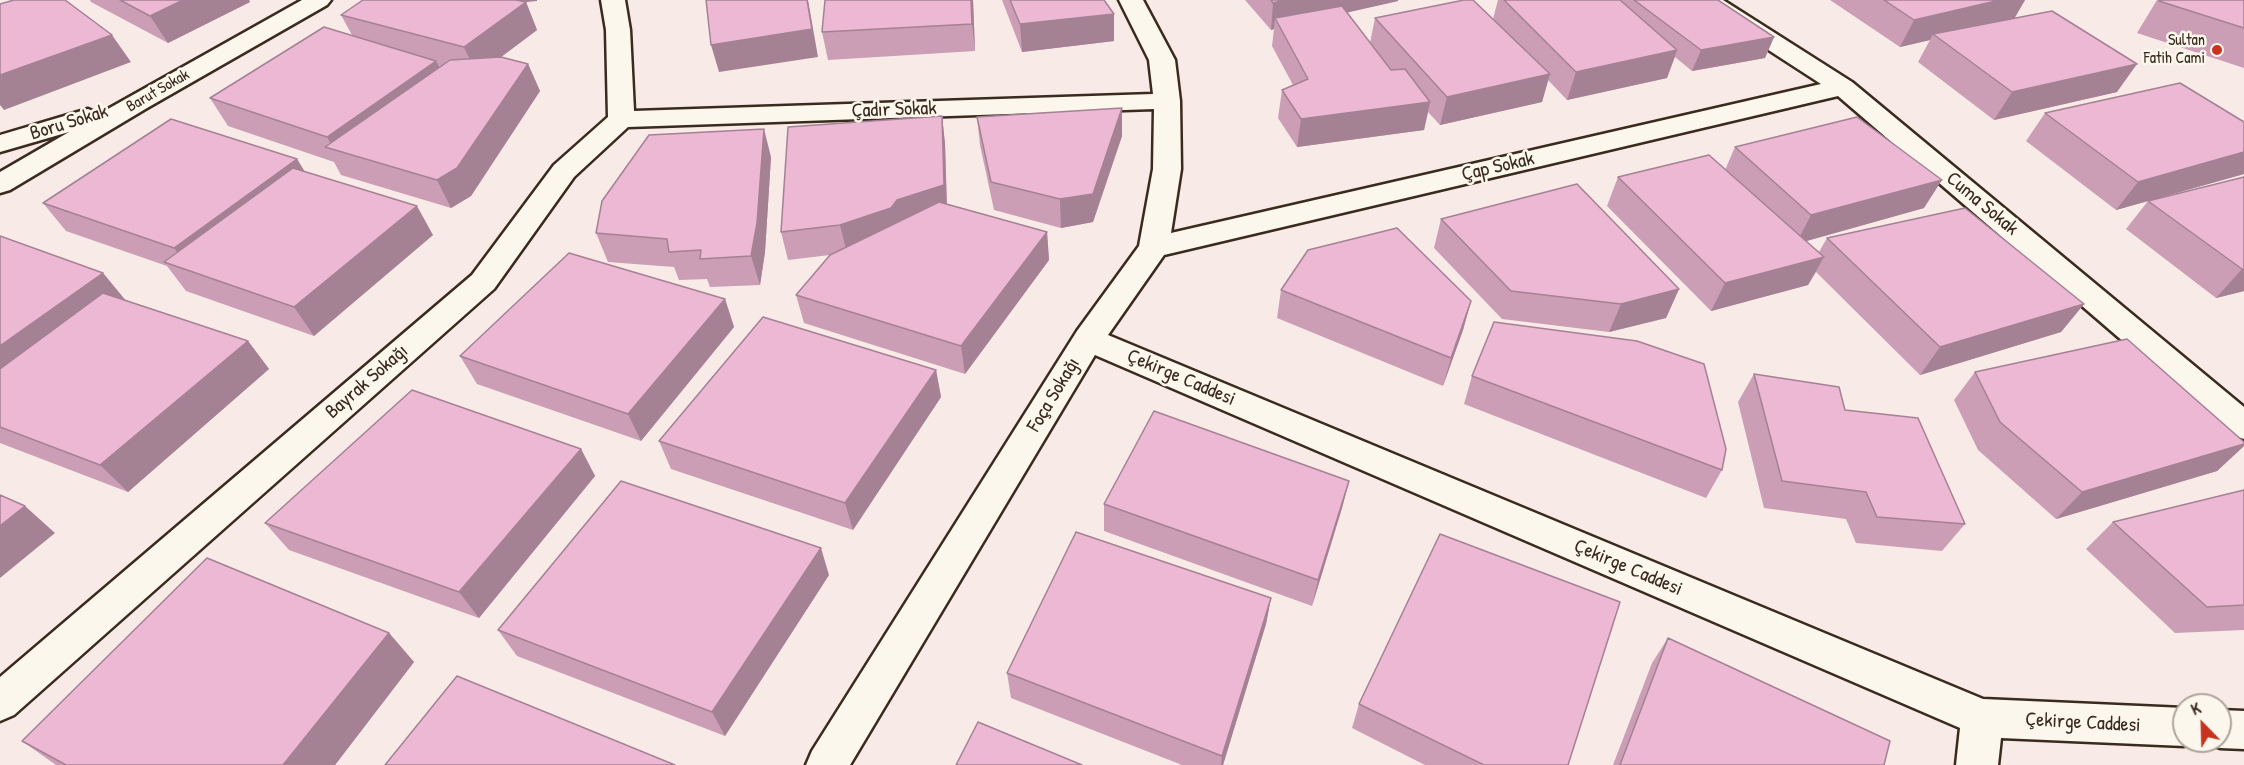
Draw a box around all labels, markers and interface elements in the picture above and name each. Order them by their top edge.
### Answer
place label: Sultan Fatih Cami [2144,31,2205,69]
marker: Sultan Fatih Cami [2210,43,2224,57]
street label: Barut Sokak [123,65,193,117]
street label: Çadır Sokak [851,97,937,123]
street label: Boru Sokak [27,100,111,146]
street label: Çap Sokak [1459,147,1537,187]
street label: Cuma Sokak [1941,167,2023,241]
street label: Bayrak Sokağı [321,340,413,424]
street label: Çekirge Caddesi [1123,344,1239,412]
street label: Foça Sokağı [1022,353,1086,437]
street label: Çekirge Caddesi [1570,534,1686,602]
north arrow [2172,693,2232,753]
text: K [2188,697,2204,720]
street label: Çekirge Caddesi [2025,708,2141,738]

